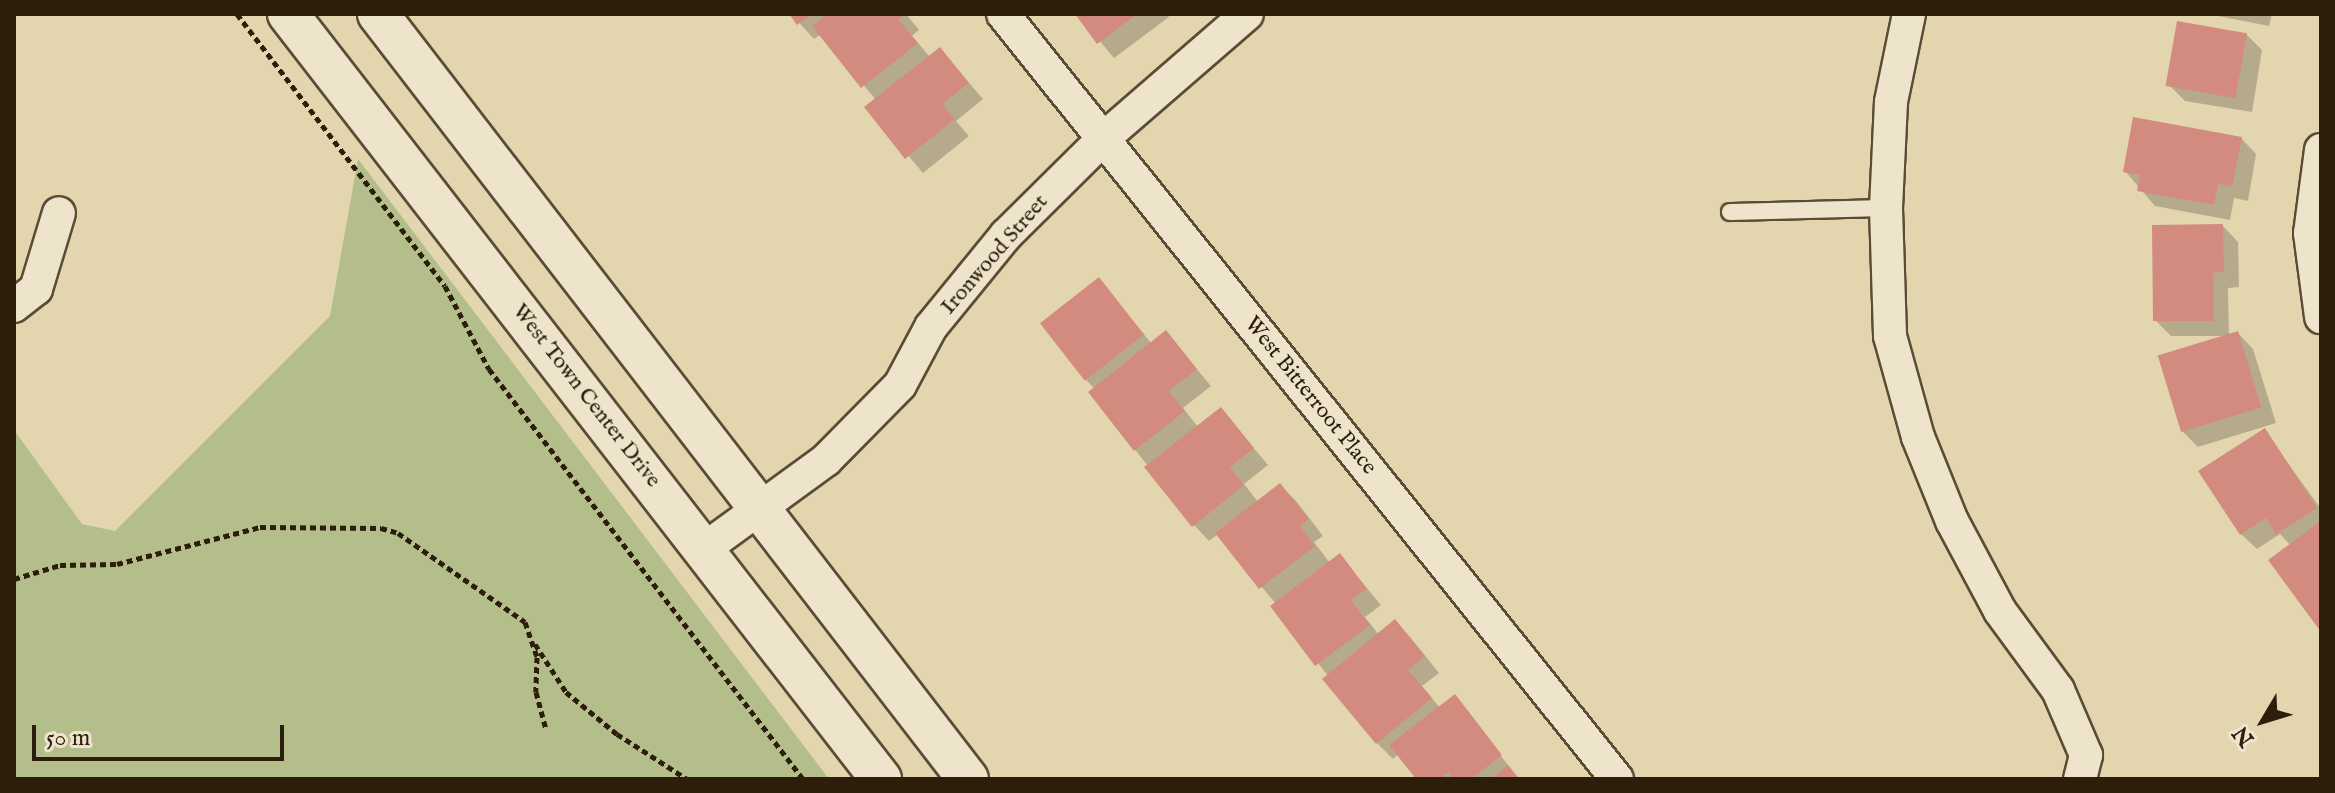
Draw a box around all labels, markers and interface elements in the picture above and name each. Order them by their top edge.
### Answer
street label: Ironwood Street [936,190,1054,320]
street label: West Town Center Drive [506,299,666,493]
street label: West Bitterroot Place [1238,312,1382,480]
north arrow [2223,681,2303,761]
scale bar [36,709,288,759]
text: N [2227,720,2261,752]
text: 50 m [46,723,90,754]

